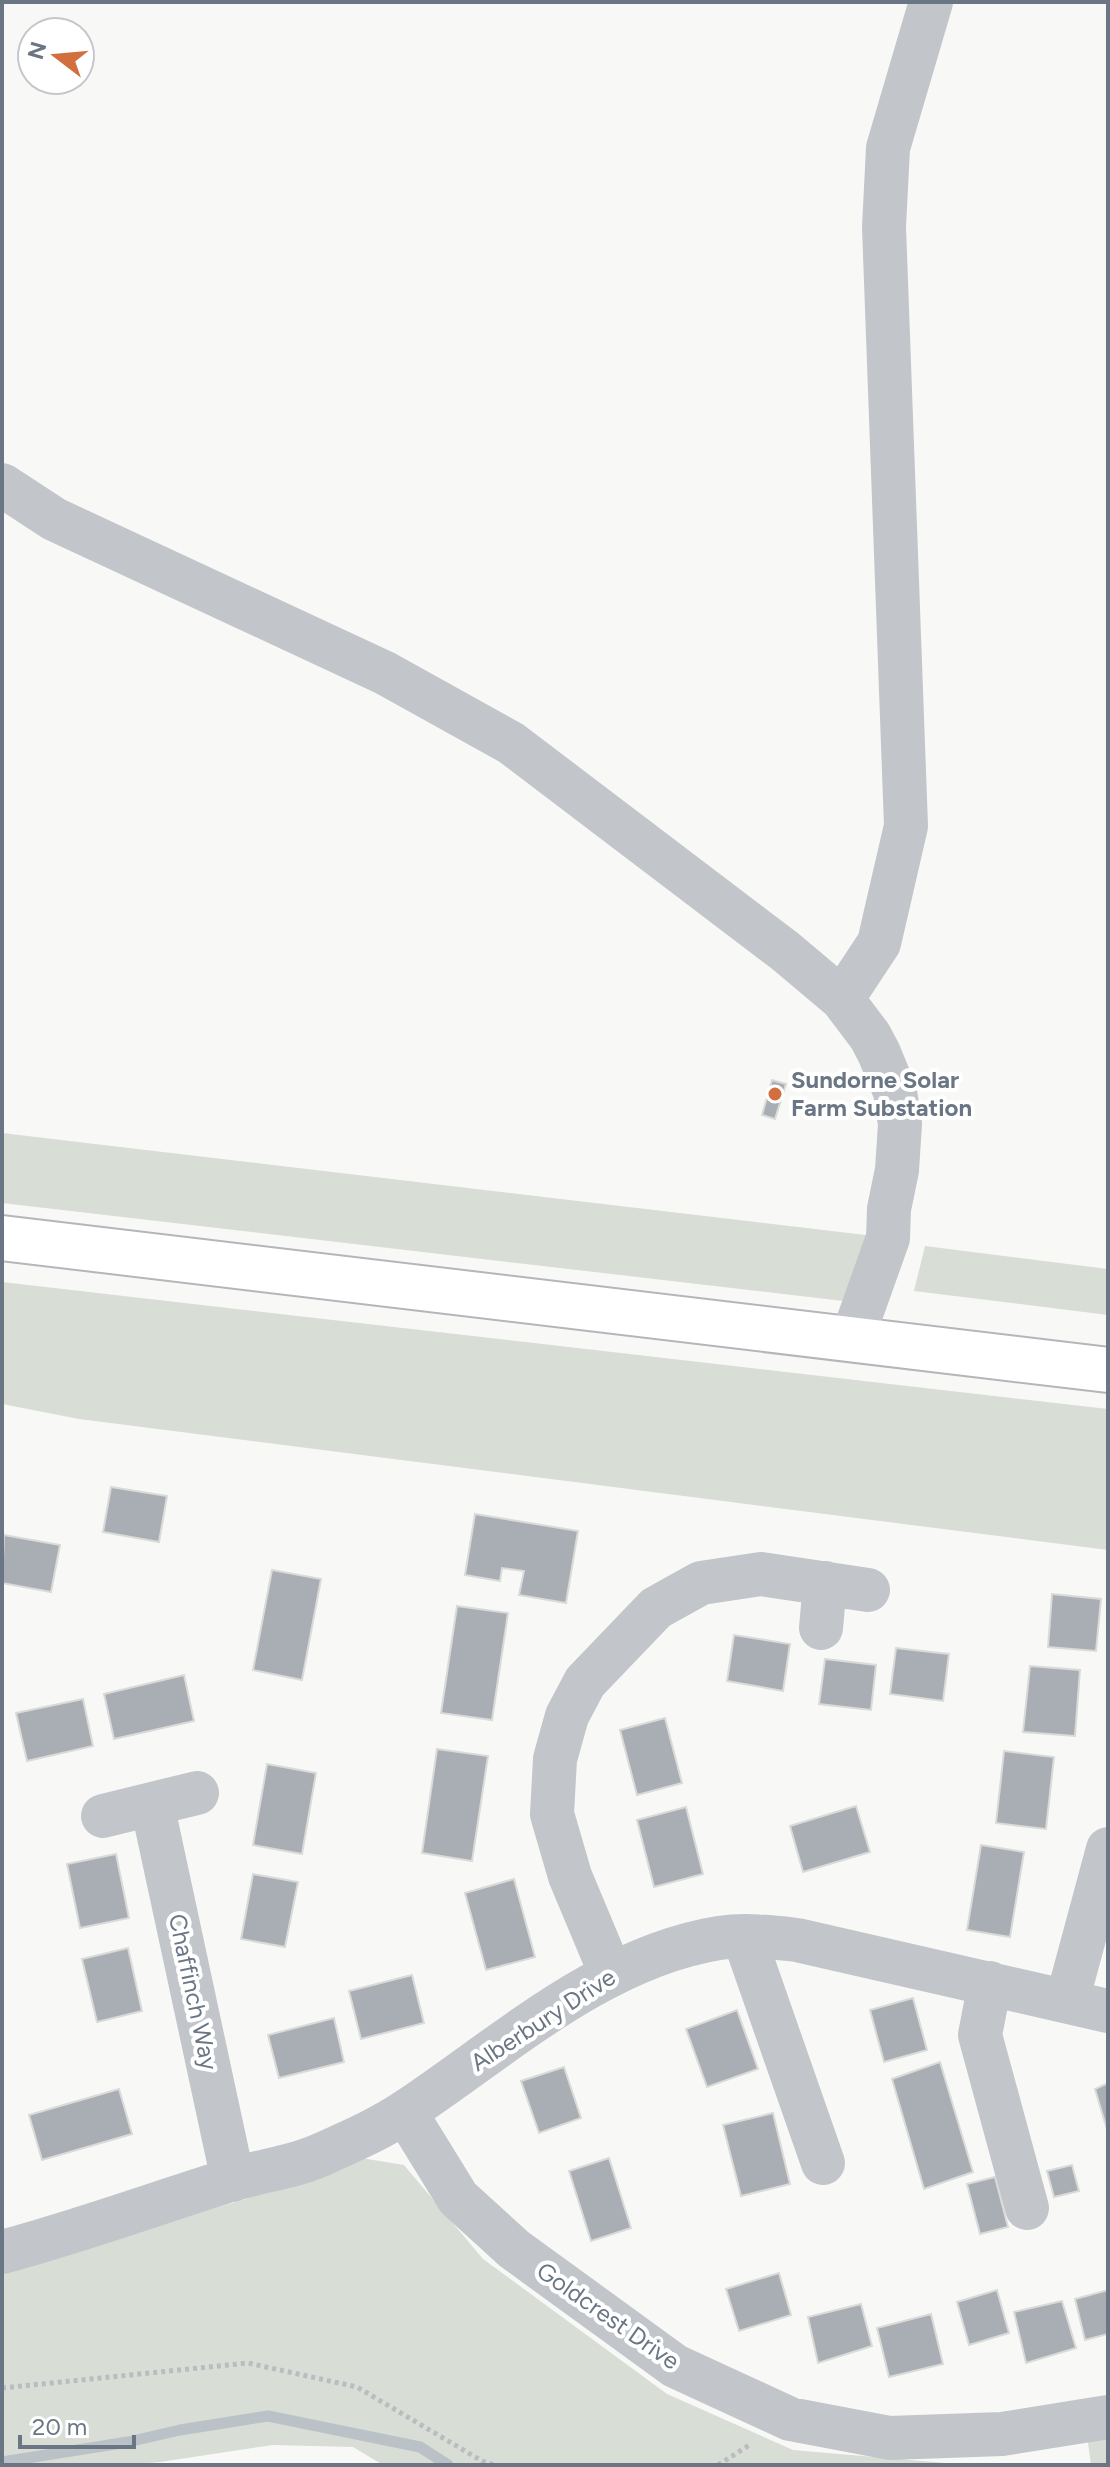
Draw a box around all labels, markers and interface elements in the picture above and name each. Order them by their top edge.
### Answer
north arrow [16,16,96,96]
text: N [22,39,53,63]
place label: Sundorne Solar Farm Substation [791,1065,972,1122]
marker: Sundorne Solar Farm Substation [766,1085,784,1103]
street label: Chaffinch Way [163,1911,224,2073]
street label: Alberbury Drive [465,1962,620,2077]
street label: Goldcrest Drive [531,2256,685,2375]
scale bar [20,2399,134,2449]
text: 20 m [32,2412,87,2441]

